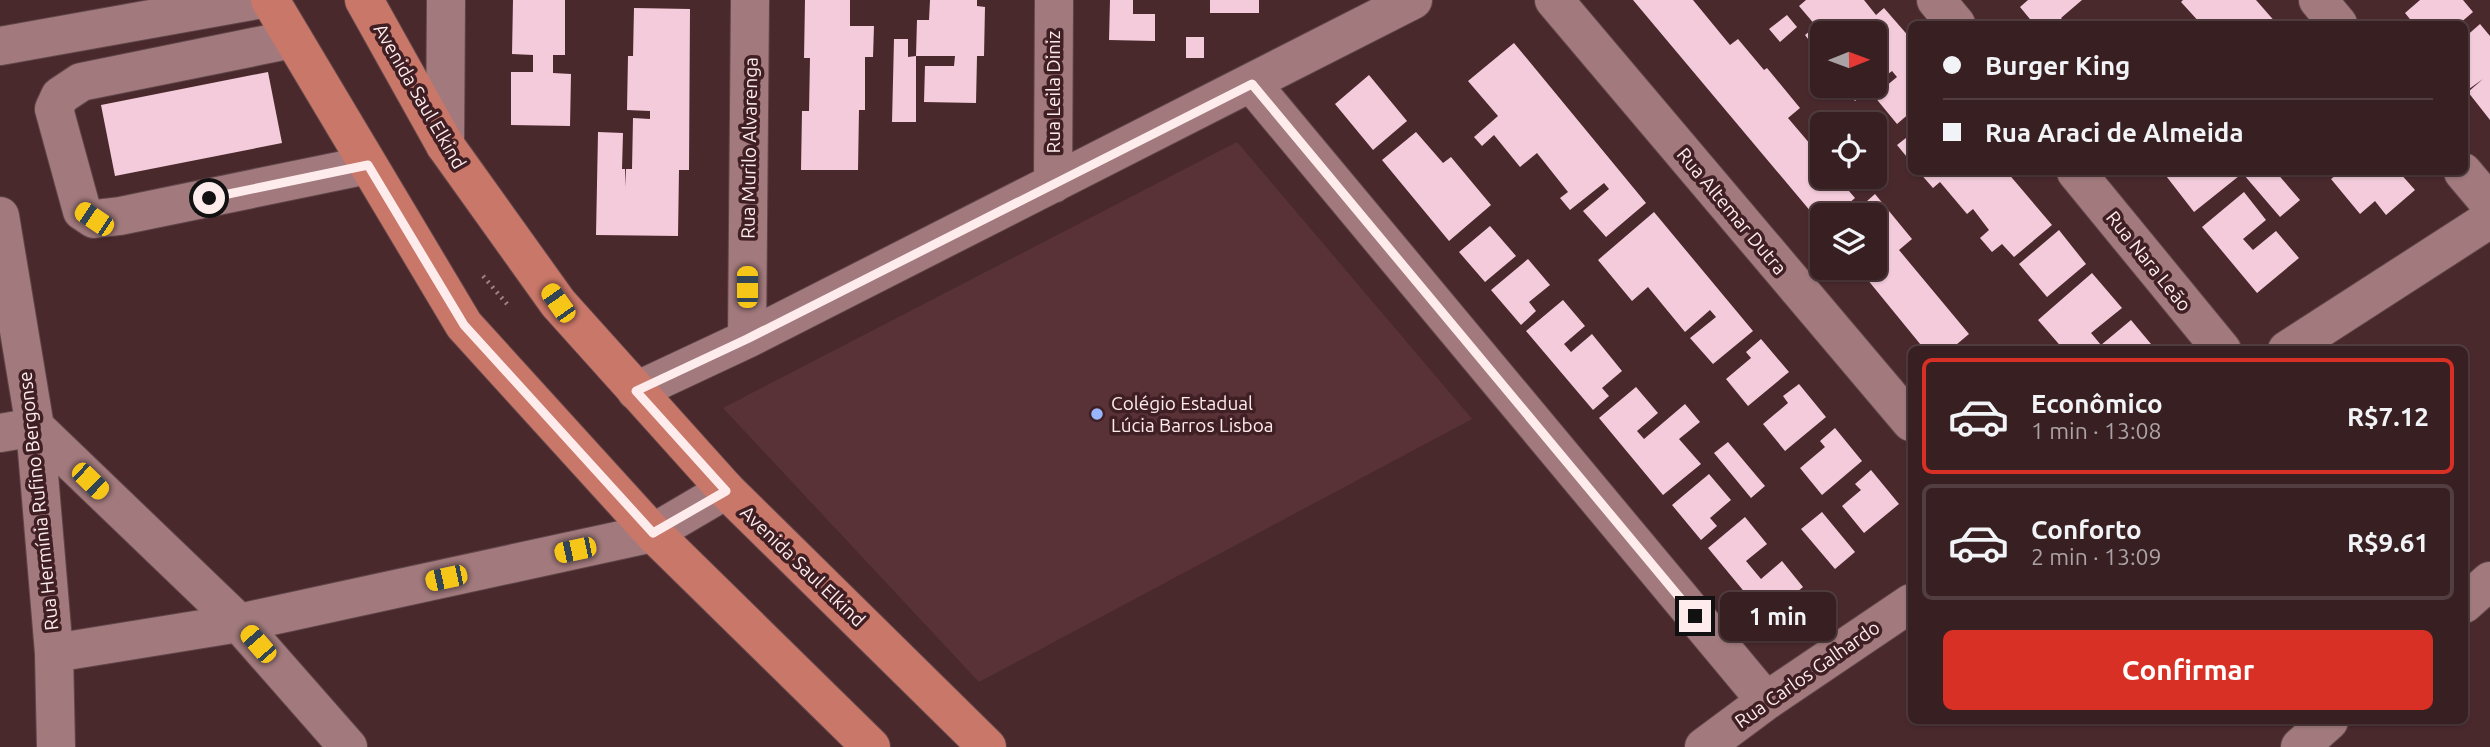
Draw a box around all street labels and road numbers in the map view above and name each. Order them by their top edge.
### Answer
street label: Avenida Saul Elkind [369,19,471,173]
street label: Rua Leila Diniz [1042,30,1064,153]
street label: Rua Murilo Alvarenga [736,57,762,239]
street label: Rua Altemar Dutra [1673,143,1791,279]
street label: Rua Nara Leão [2102,206,2196,316]
street label: Rua Hermínia Rufino Bergonse [13,370,63,632]
street label: Avenida Saul Elkind [736,501,870,631]
street label: Rua Carlos Galhardo [1730,616,1884,732]

